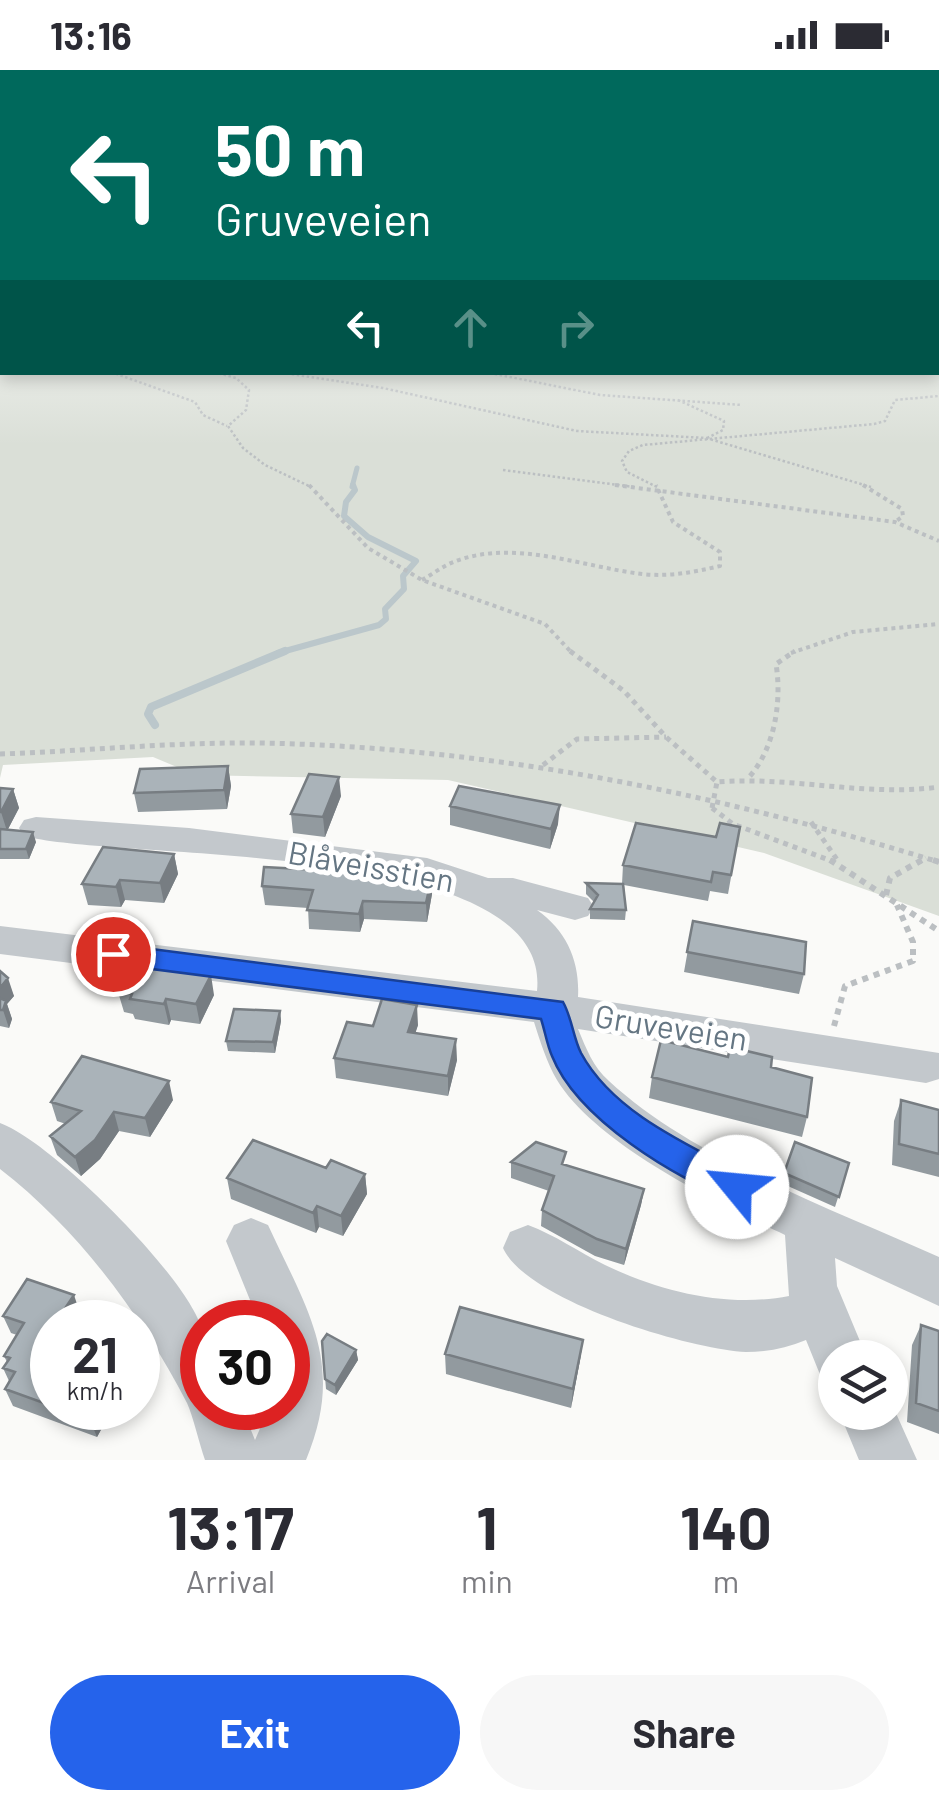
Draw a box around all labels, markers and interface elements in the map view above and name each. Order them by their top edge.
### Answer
text: 13:16 [50,12,132,58]
text: 50 m [215,106,365,190]
icon: left [50,110,180,240]
text: Gruveveien [215,191,431,245]
icon: left [338,300,393,355]
icon: ahead [443,300,498,355]
icon: right [548,300,603,355]
street label: Blåveisstien [285,832,457,898]
pin [71,912,156,997]
icon: arrive [86,927,141,982]
street label: Gruveveien [592,995,750,1057]
position arrow [685,1135,789,1239]
speed limit sign: 30 [180,1300,310,1430]
text: 21 [72,1323,118,1383]
map controls [818,1340,908,1430]
button: layers [818,1340,908,1430]
text: km/h [67,1375,123,1405]
text: 13:17 [167,1490,294,1562]
text: 1 [476,1490,497,1562]
text: 140 [680,1490,772,1562]
text: Arrival [186,1561,275,1599]
text: min [461,1561,513,1599]
text: m [713,1561,739,1599]
button: Exit [50,1675,460,1790]
button: Share [480,1675,889,1790]

